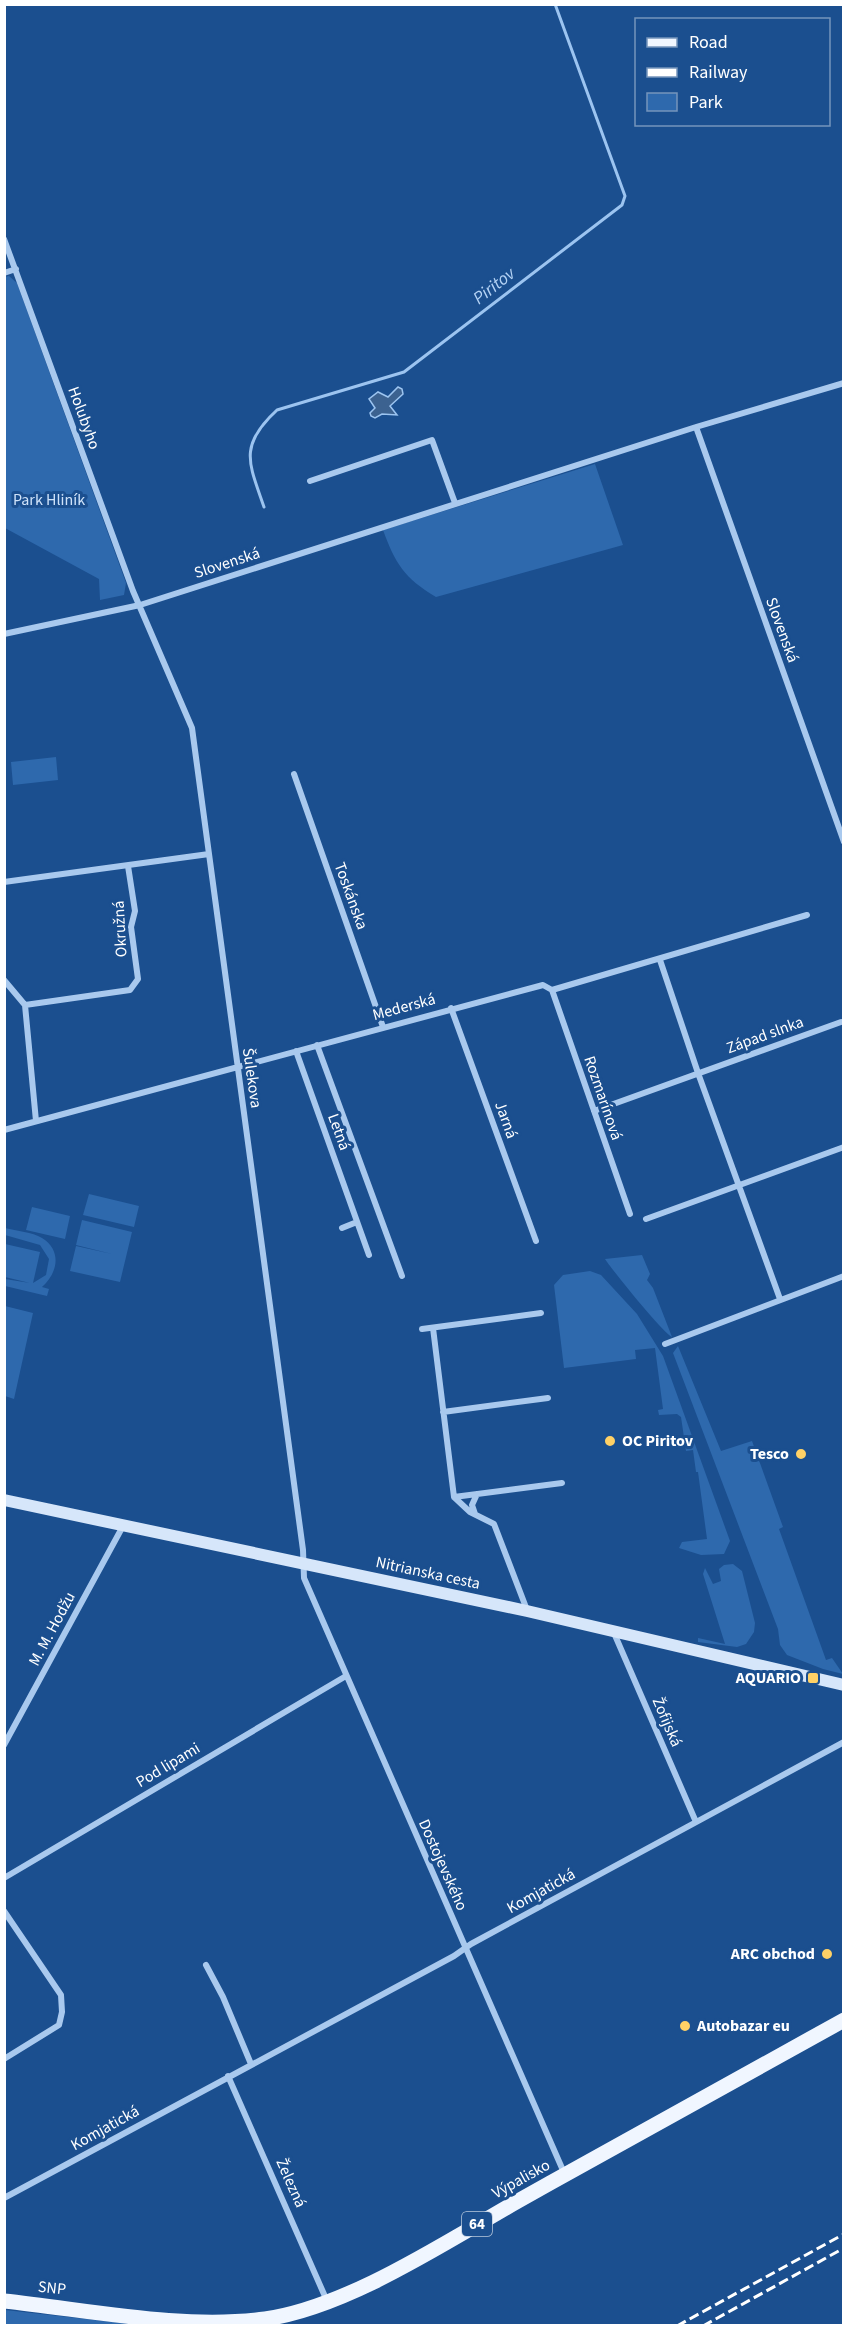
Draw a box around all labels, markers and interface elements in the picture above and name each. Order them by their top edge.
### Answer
legend [635,18,830,126]
text: Road [689,30,728,55]
text: Railway [689,60,748,85]
text: Park [689,90,723,115]
water label: Piritov [468,261,521,310]
street label: Holubyho [62,383,106,453]
park label: Park Hliník [13,489,85,511]
street label: Slovenská [191,542,263,584]
street label: Slovenská [760,594,804,666]
street label: Toskánska [329,859,373,933]
street label: Okružná [108,900,132,958]
street label: Mederská [370,988,438,1026]
street label: Západ slnka [723,1011,807,1059]
street label: Šulekova [237,1046,267,1110]
street label: Rozmarínová [578,1053,628,1143]
street label: Jarná [489,1098,523,1142]
street label: Letná [322,1111,356,1153]
place label: OC Piritov [622,1430,694,1452]
marker: OC Piritov [603,1434,617,1448]
place label: Tesco [750,1443,789,1465]
marker: Tesco [794,1447,808,1461]
street label: Nitrianska cesta [374,1551,482,1595]
street label: M. M. Hodžu [23,1588,81,1670]
place label: AQUARIO [735,1667,801,1689]
marker: AQUARIO [806,1671,820,1685]
street label: Žofijská [647,1694,687,1750]
street label: Pod lipami [132,1737,204,1793]
street label: Dostojevského [413,1816,473,1914]
street label: Komjatická [503,1863,579,1919]
place label: ARC obchod [730,1943,815,1965]
marker: ARC obchod [820,1947,834,1961]
place label: Autobazar eu [696,2015,790,2037]
marker: Autobazar eu [678,2019,692,2033]
street label: Komjatická [67,2100,143,2156]
street label: Výpalisko [488,2154,554,2204]
street label: Železná [270,2155,312,2211]
road number: 64 [462,2212,492,2236]
street label: SNP [37,2276,67,2300]

